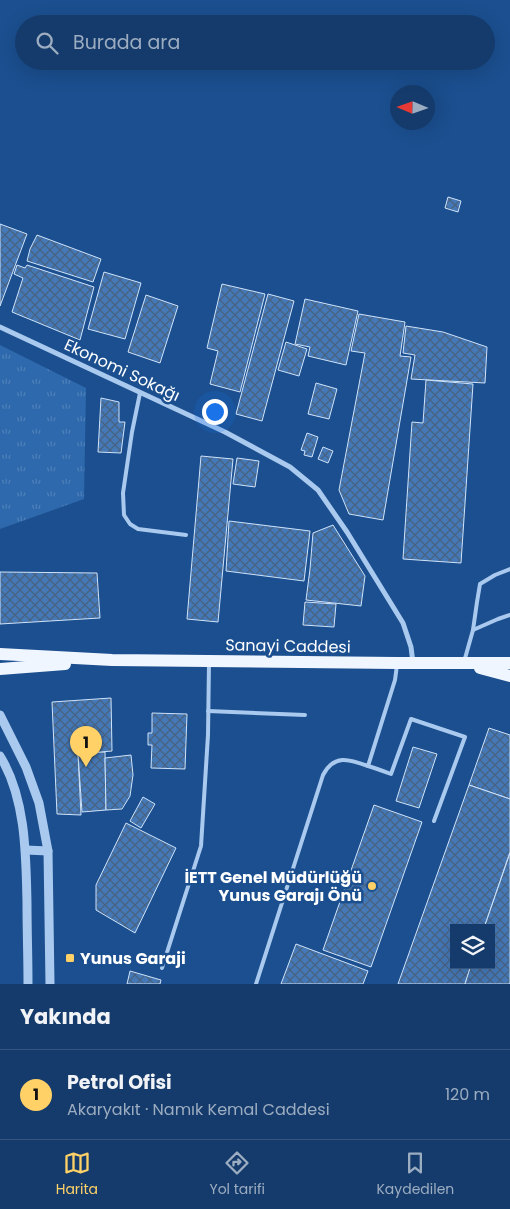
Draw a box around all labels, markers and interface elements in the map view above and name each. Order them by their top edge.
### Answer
search box [15,15,495,70]
icon: search [33,29,61,57]
text: Burada ara [73,29,180,56]
north arrow [390,85,435,130]
street label: Ekonomi Sokağı [60,333,184,407]
your location [202,399,228,425]
street label: Sanayi Caddesi [225,633,351,659]
pin: 1 [70,726,102,767]
place label: İETT Genel Müdürlüğü Yunus Garajı Önü [184,866,362,907]
marker: İETT Genel Müdürlüğü Yunus Garajı Önü [366,880,378,892]
map controls [450,924,495,969]
button: layers [450,924,495,969]
place label: Yunus Garaji [80,947,186,970]
marker: Yunus Garaji [64,952,76,964]
text: Yakında [20,1002,111,1031]
text: Petrol Ofisi [67,1069,172,1096]
text: 1 [33,1083,39,1106]
text: 120 m [445,1083,490,1106]
text: Akaryakıt · Namık Kemal Caddesi [67,1098,330,1121]
tab: Harita [56,1149,98,1200]
tab: Yol tarifi [209,1149,265,1200]
tab: Kaydedilen [376,1149,454,1200]

